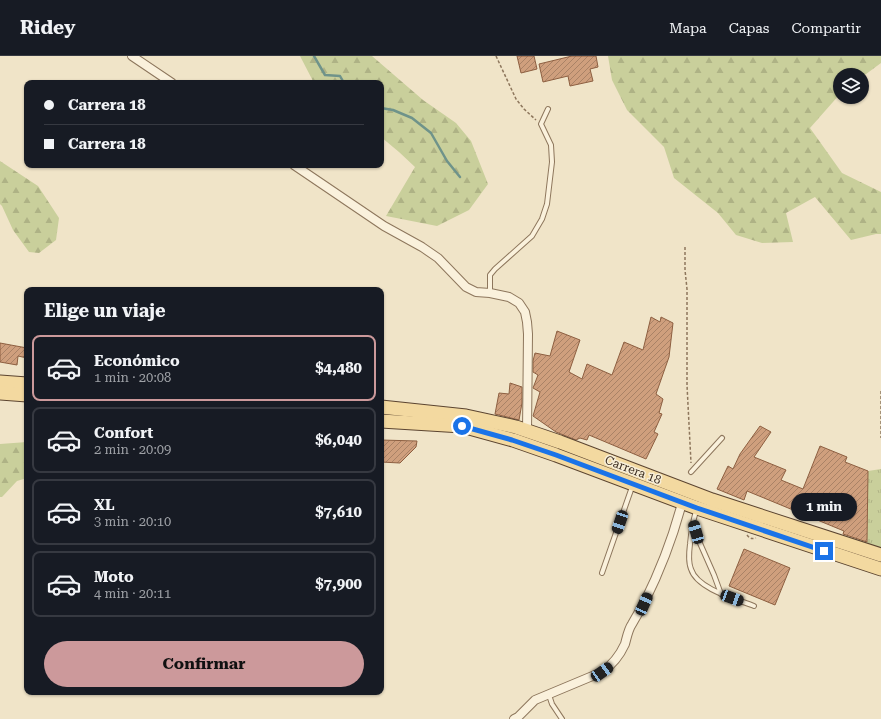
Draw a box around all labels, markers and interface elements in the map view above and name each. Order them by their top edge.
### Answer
text: Ridey [20,16,75,39]
text: Mapa [669,20,707,36]
text: Capas [729,20,770,36]
text: Compartir [792,20,861,36]
map controls [833,68,869,104]
button: layers [833,68,869,104]
text: Carrera 18 [68,96,146,114]
text: Carrera 18 [68,135,146,153]
text: Elige un viaje [44,300,166,321]
icon: car [46,350,82,386]
text: Económico [94,352,180,370]
text: $4,480 [315,359,362,377]
text: 1 min · 20:08 [94,370,171,385]
route start [453,417,471,435]
icon: car [46,422,82,458]
text: Confort [94,424,153,442]
text: $6,040 [315,431,362,449]
text: 2 min · 20:09 [94,442,171,457]
street label: Carrera 18 [603,453,663,487]
callout: 1 min [791,493,857,521]
icon: car [46,494,82,530]
text: XL [94,496,115,514]
text: 1 min [806,499,842,514]
text: $7,610 [315,503,362,521]
car [610,509,630,535]
text: 3 min · 20:10 [94,514,171,529]
car [687,519,705,545]
route end [815,542,833,560]
icon: car [46,566,82,602]
text: Moto [94,568,134,586]
text: $7,900 [315,575,362,593]
text: 4 min · 20:11 [94,586,171,601]
car [719,588,745,608]
car [634,591,654,617]
button: Confirmar [44,641,364,687]
car [589,660,615,684]

